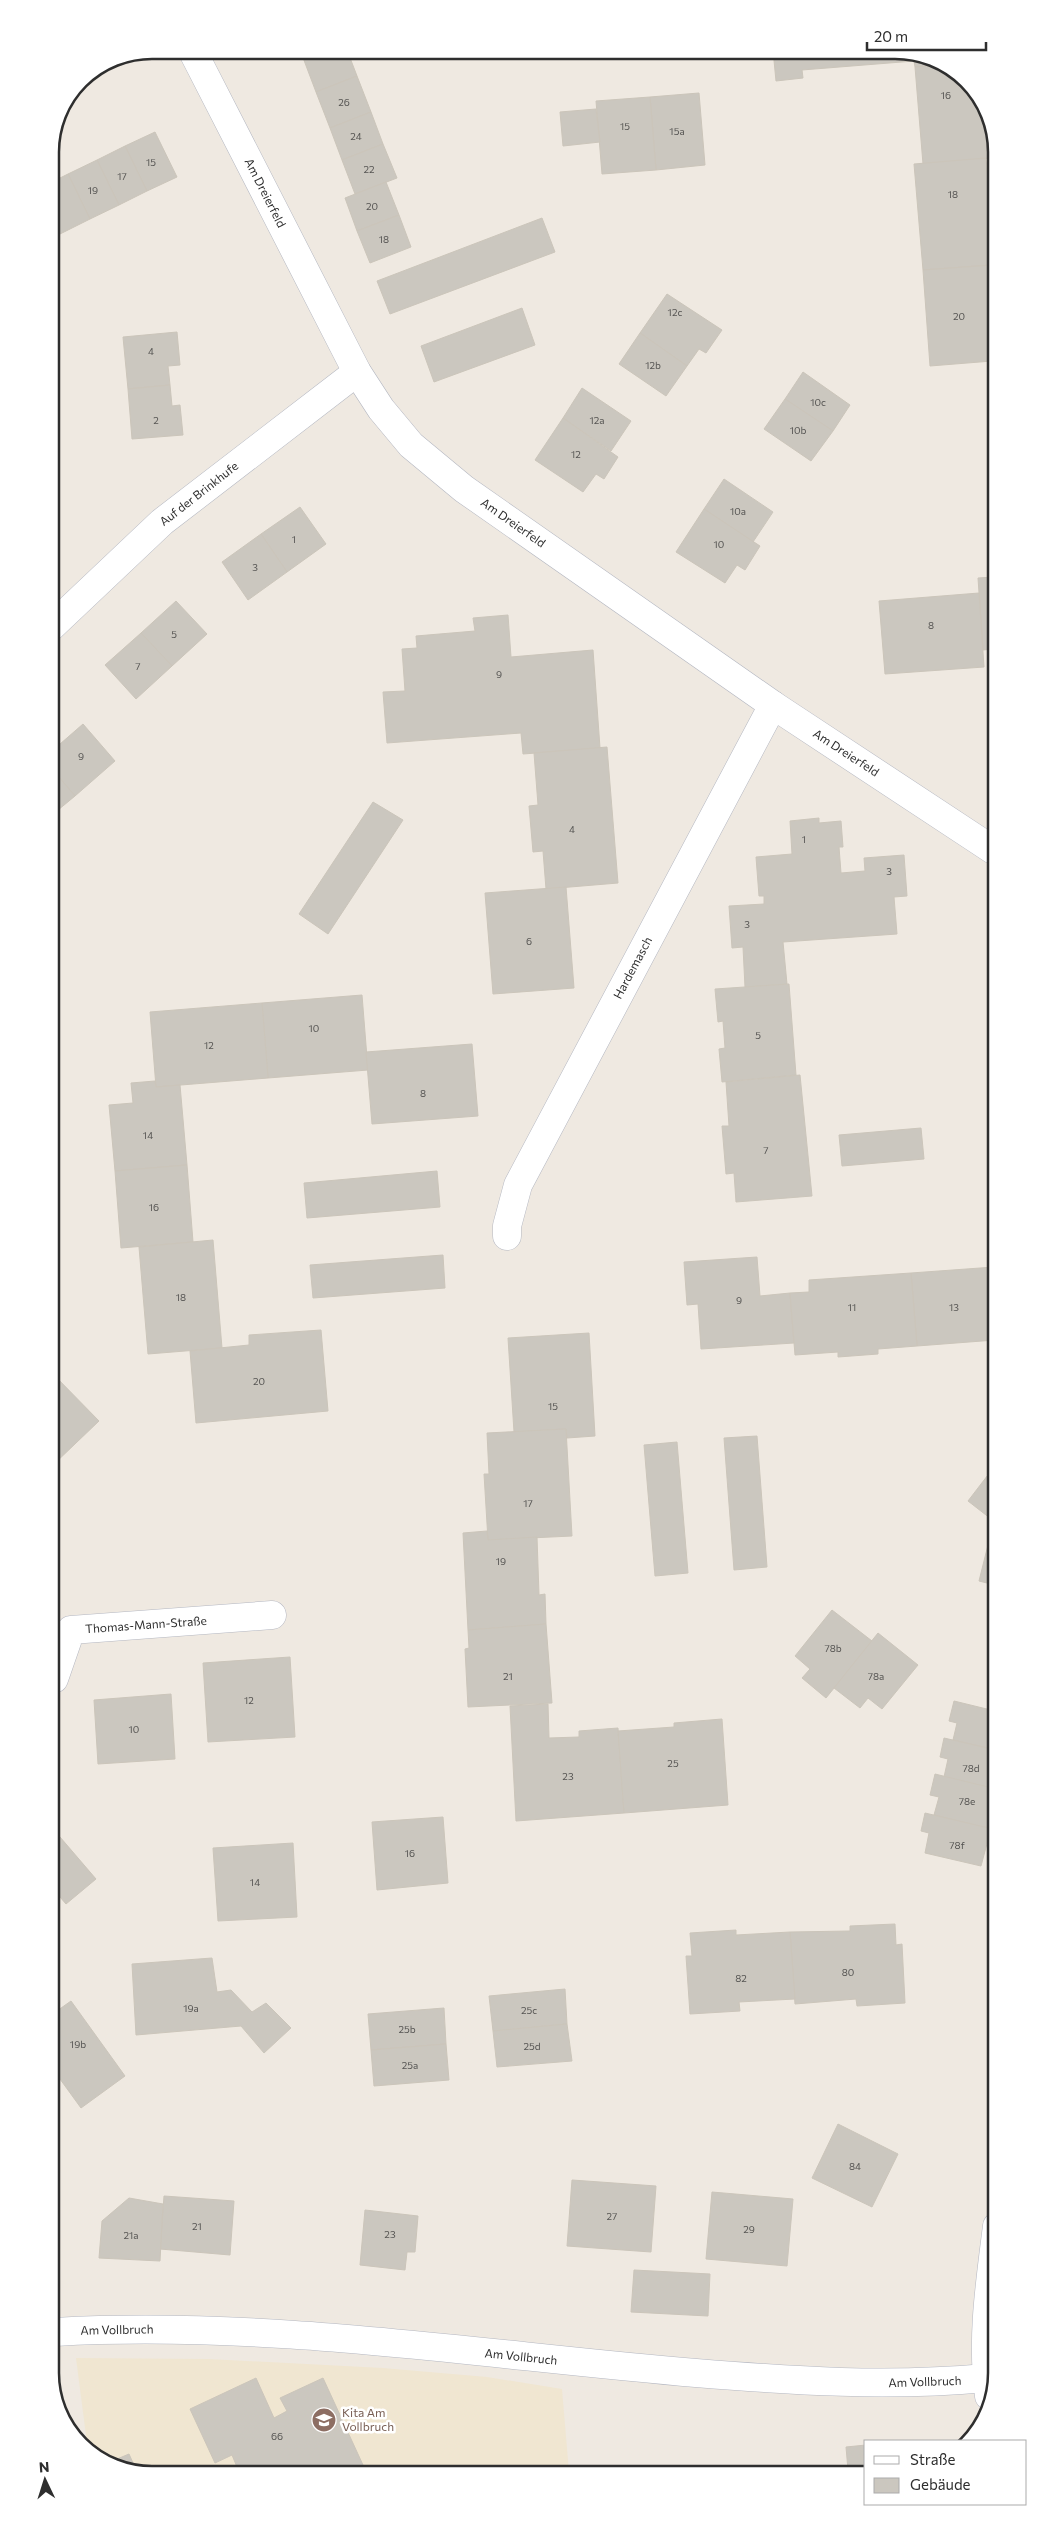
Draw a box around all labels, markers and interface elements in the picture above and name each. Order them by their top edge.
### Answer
scale bar [867,20,986,52]
text: 20 m [874,27,908,45]
house number: 16 [941,89,951,101]
house number: 26 [338,96,350,108]
house number: 15 [620,120,630,132]
house number: 15a [669,125,685,137]
house number: 24 [350,130,362,142]
house number: 15 [146,156,156,168]
street label: Am Dreierfeld [242,156,289,230]
house number: 22 [363,163,375,175]
house number: 17 [117,170,127,182]
house number: 19 [88,184,98,196]
house number: 18 [948,188,958,200]
house number: 20 [366,200,378,212]
house number: 18 [379,233,389,245]
house number: 12c [668,306,682,318]
house number: 20 [953,310,965,322]
house number: 4 [148,345,154,357]
house number: 12b [645,359,661,371]
house number: 10c [810,396,826,408]
house number: 2 [153,414,159,426]
house number: 12a [589,414,605,426]
house number: 10b [790,424,806,436]
house number: 12 [571,448,581,460]
street label: Auf der Brinkhufe [156,458,240,528]
street label: Am Dreierfeld [479,495,549,550]
house number: 10a [730,505,746,517]
house number: 1 [292,533,296,545]
house number: 10 [714,538,724,550]
house number: 3 [252,561,258,573]
house number: 8 [928,619,934,631]
house number: 5 [171,628,177,640]
house number: 7 [135,660,141,672]
house number: 9 [496,668,502,680]
street label: Am Dreierfeld [811,726,882,779]
house number: 9 [78,750,84,762]
house number: 4 [569,823,575,835]
house number: 1 [802,833,806,845]
house number: 3 [886,865,892,877]
house number: 3 [744,918,750,930]
street label: Hardemasch [610,934,654,1001]
house number: 6 [526,935,532,947]
house number: 10 [309,1022,319,1034]
house number: 5 [755,1029,761,1041]
house number: 12 [204,1039,214,1051]
house number: 8 [420,1087,426,1099]
house number: 14 [143,1129,153,1141]
house number: 7 [763,1144,769,1156]
house number: 16 [149,1201,159,1213]
house number: 18 [176,1291,186,1303]
house number: 9 [736,1294,742,1306]
house number: 11 [848,1301,856,1313]
house number: 13 [949,1301,959,1313]
house number: 20 [253,1375,265,1387]
house number: 15 [548,1400,558,1412]
house number: 17 [523,1497,533,1509]
house number: 19 [496,1555,506,1567]
street label: Thomas-Mann-Straße [85,1613,207,1635]
house number: 78b [824,1642,842,1654]
house number: 21 [503,1670,513,1682]
house number: 78a [868,1670,884,1682]
house number: 12 [244,1694,254,1706]
house number: 10 [129,1723,139,1735]
house number: 25 [667,1757,679,1769]
house number: 78d [962,1762,980,1774]
house number: 23 [562,1770,574,1782]
house number: 78e [959,1795,975,1807]
house number: 78f [949,1839,965,1851]
house number: 16 [405,1847,415,1859]
house number: 14 [250,1876,260,1888]
house number: 80 [842,1966,854,1978]
house number: 82 [735,1972,747,1984]
house number: 19a [183,2002,199,2014]
house number: 25c [521,2004,537,2016]
house number: 25b [398,2023,416,2035]
house number: 19b [70,2038,86,2050]
house number: 25d [523,2040,541,2052]
house number: 25a [402,2059,418,2071]
house number: 84 [849,2160,861,2172]
house number: 27 [607,2210,617,2222]
house number: 21 [192,2220,202,2232]
house number: 29 [743,2223,755,2235]
house number: 23 [384,2228,396,2240]
house number: 21a [123,2229,139,2241]
street label: Am Vollbruch [80,2321,154,2337]
street label: Am Vollbruch [484,2345,558,2367]
street label: Am Vollbruch [888,2373,962,2389]
place label: Kita Am Vollbruch [342,2405,394,2433]
school or university icon: Kita Am Vollbruch [311,2407,337,2433]
house number: 66 [271,2430,283,2442]
legend [864,2440,1027,2505]
text: Straße [910,2450,956,2468]
north arrow [20,2455,70,2505]
text: N [38,2458,50,2475]
text: Gebäude [910,2475,971,2493]

